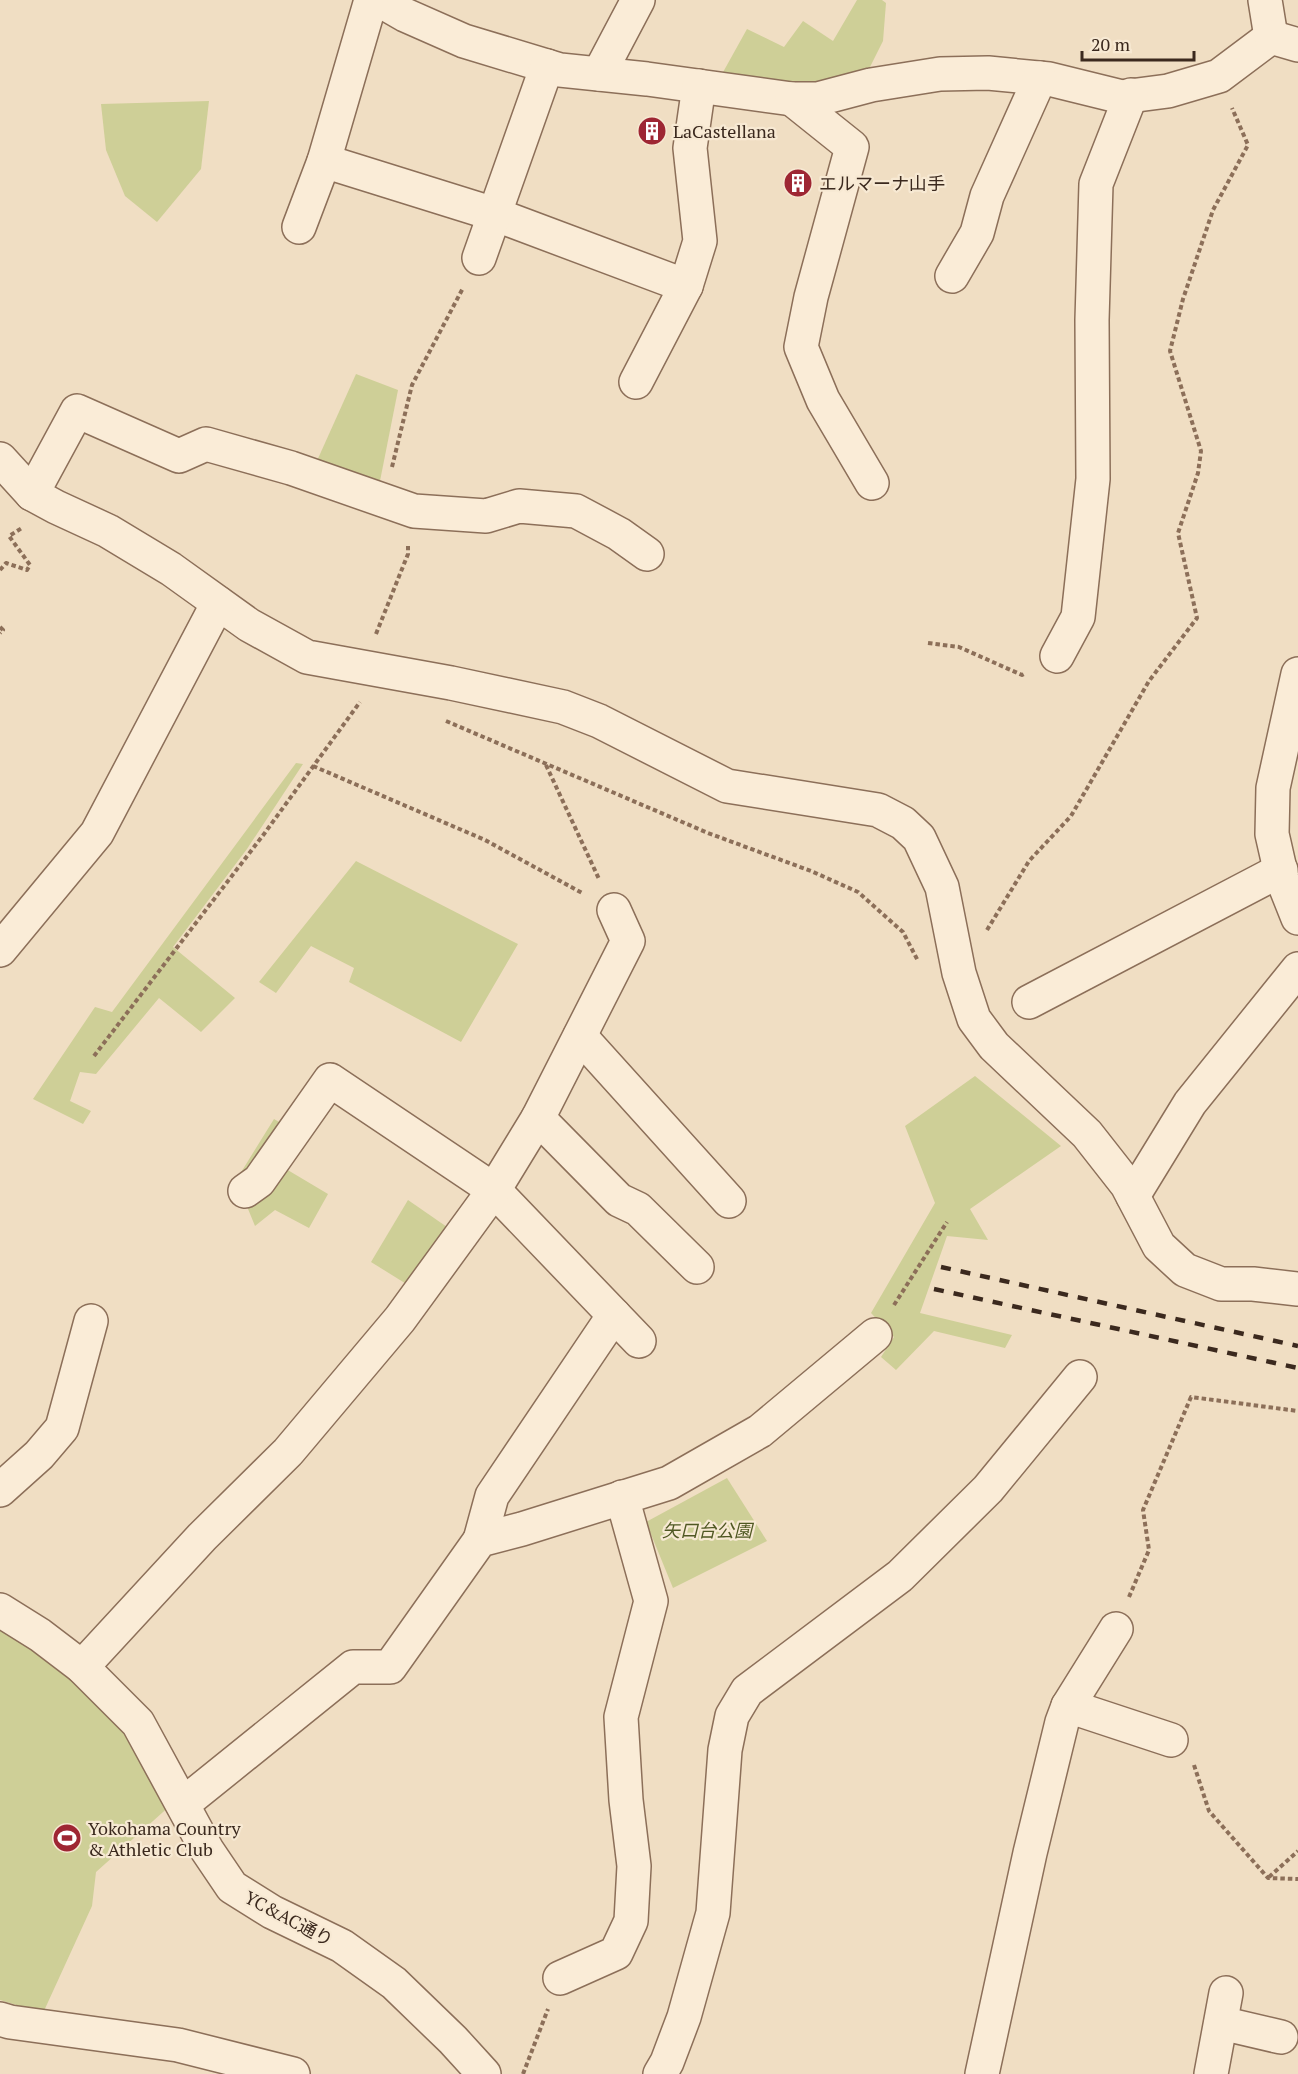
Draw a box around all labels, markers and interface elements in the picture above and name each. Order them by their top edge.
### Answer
scale bar [1082,24,1194,62]
text: 20 m [1091,32,1131,56]
building icon: LaCastellana [636,115,668,147]
place label: LaCastellana [673,119,776,143]
building icon: エルマーナ山手 [782,167,814,199]
place label: エルマーナ山手 [819,171,945,195]
park label: 矢口台公園 [662,1518,755,1542]
place label: Yokohama Country & Athletic Club [88,1816,242,1861]
sports icon: Yokohama Country & Athletic Club [51,1822,83,1854]
street label: YC&AC通り [241,1885,337,1951]

